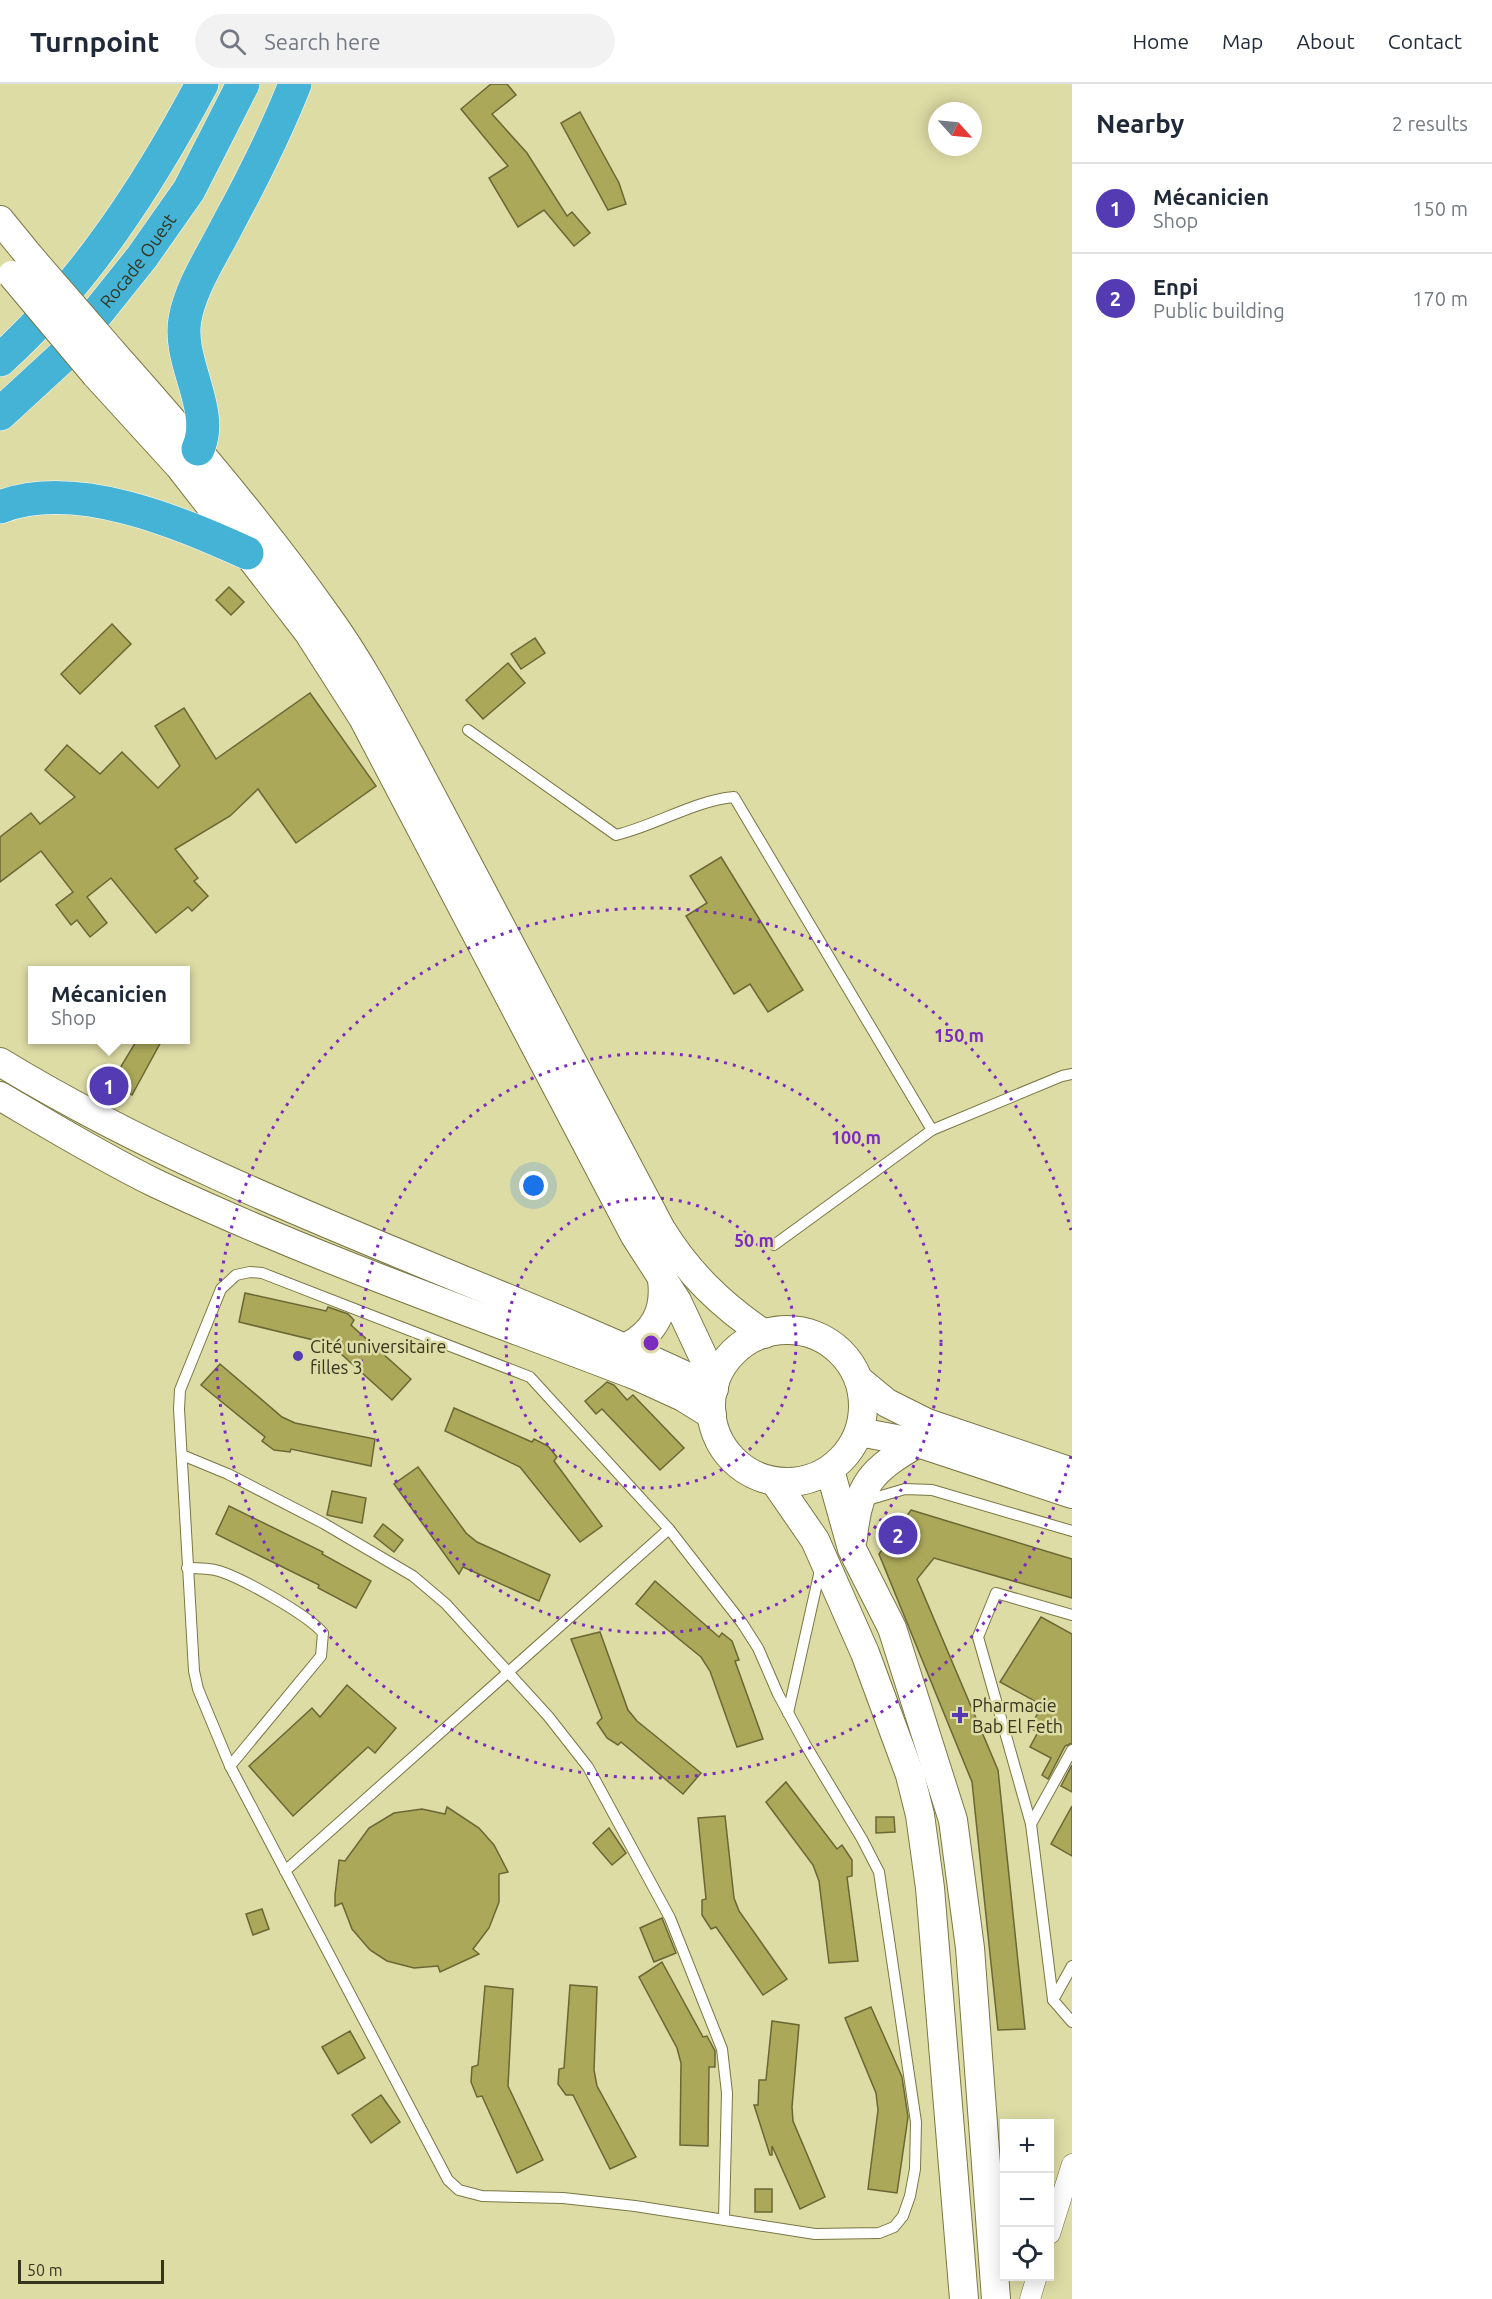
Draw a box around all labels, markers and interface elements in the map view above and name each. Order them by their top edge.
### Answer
search box [195,14,615,68]
icon: search [216,25,249,58]
text: Turnpoint [30,26,159,57]
text: Search here [264,29,381,54]
text: Home [1132,29,1189,53]
text: Map [1222,29,1263,53]
text: About [1296,29,1355,53]
text: Contact [1388,29,1462,53]
north arrow [928,102,982,156]
text: Nearby [1096,109,1184,138]
text: 2 results [1392,112,1468,135]
text: Mécanicien [1153,184,1269,209]
text: 1 [1110,197,1121,220]
text: 150 m [1412,197,1468,220]
street label: Rocade Ouest [96,209,180,311]
text: Shop [1153,209,1198,232]
text: Enpi [1153,274,1198,299]
text: 2 [1110,287,1121,310]
text: 170 m [1412,287,1468,310]
text: Public building [1153,299,1285,322]
popup [28,966,190,1044]
text: Mécanicien [51,981,167,1006]
text: Shop [51,1006,96,1029]
text: 150 m [934,1025,984,1045]
pin: 1 [90,1064,128,1108]
text: 100 m [831,1127,881,1147]
your location [519,1171,548,1200]
text: 50 m [734,1230,774,1250]
centre of rings [641,1333,661,1353]
place label: Cité universitaire filles 3 [310,1336,447,1377]
marker: Cité universitaire filles 3 [291,1349,305,1363]
pin: 2 [878,1512,918,1558]
place label: Pharmacie Bab El Feth [972,1695,1063,1736]
marker: Pharmacie Bab El Feth [953,1708,967,1722]
map controls [1000,2119,1054,2281]
button: + [1000,2119,1054,2173]
button: − [1000,2173,1054,2227]
button: locate [1000,2227,1054,2281]
scale bar [18,2257,164,2284]
text: 50 m [27,2261,63,2279]

